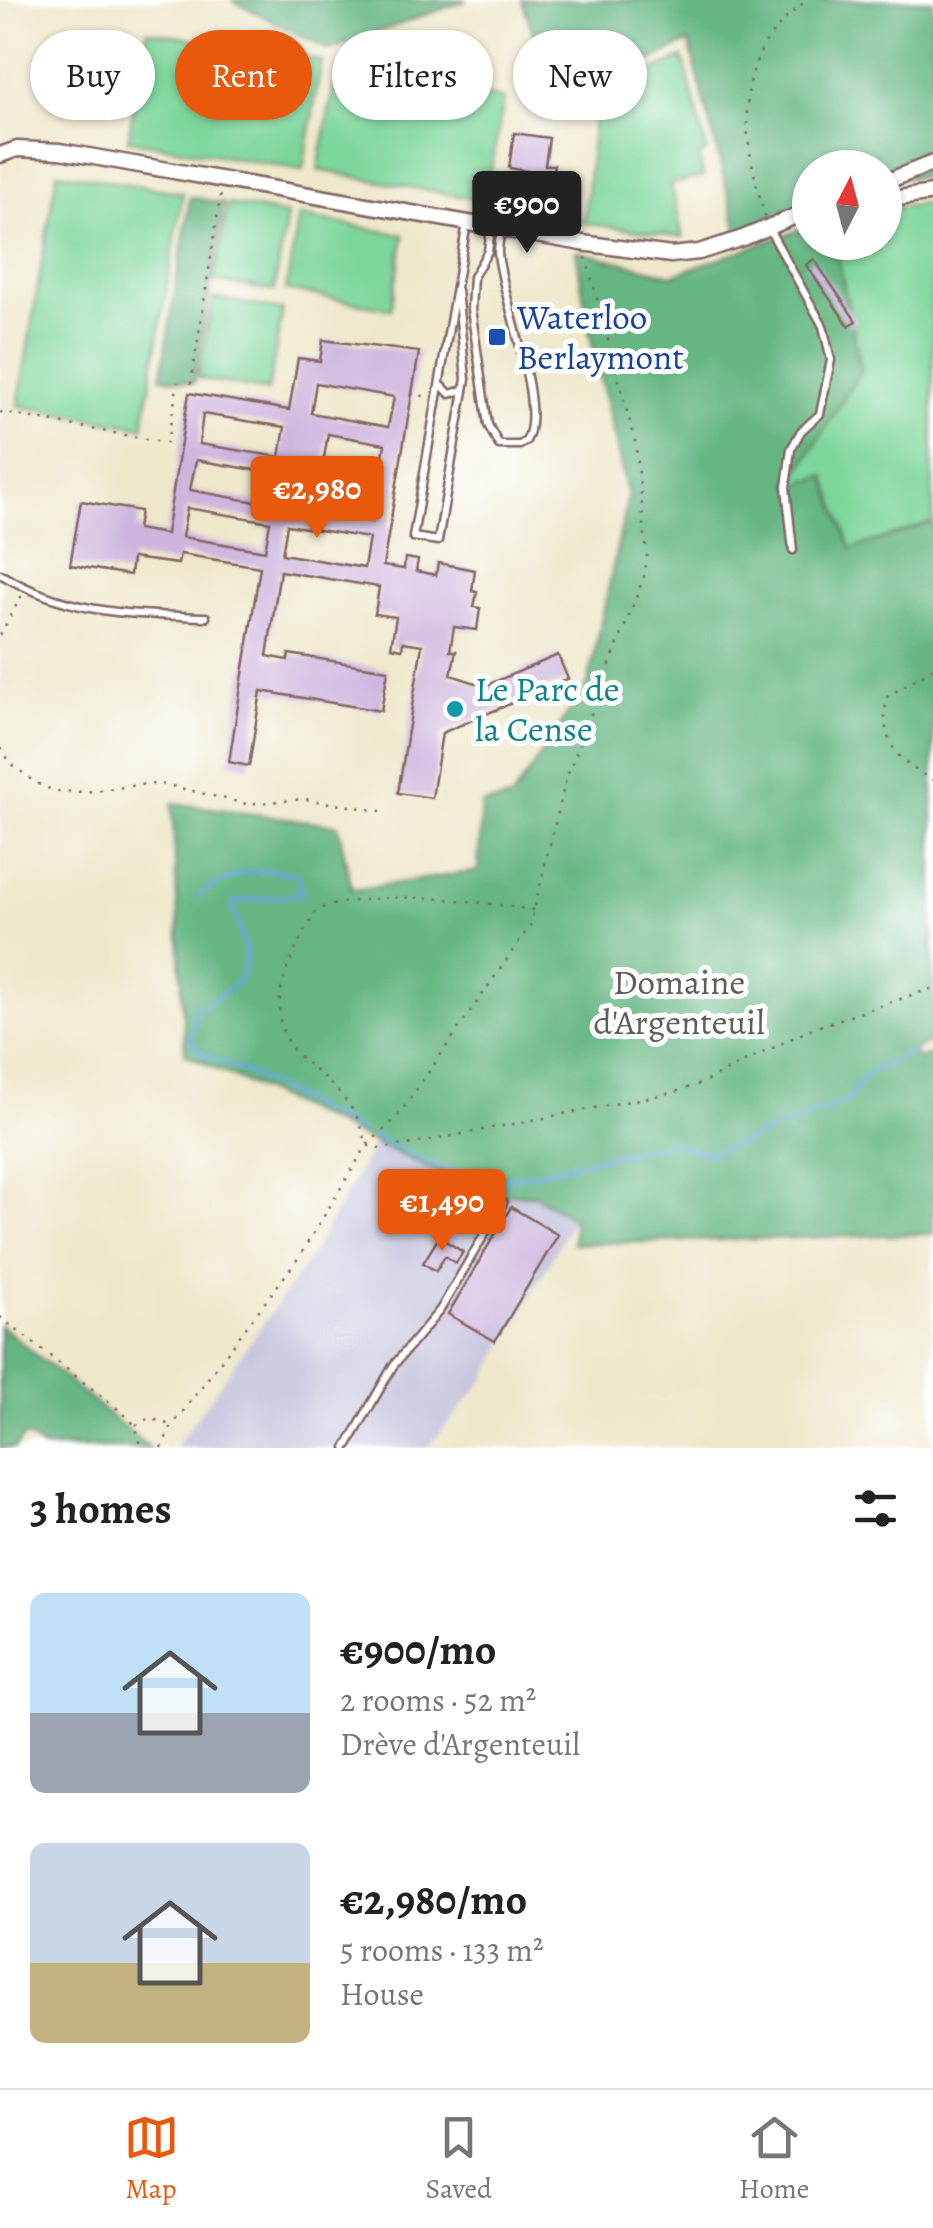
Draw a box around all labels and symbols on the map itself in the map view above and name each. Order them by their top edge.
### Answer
north arrow [792,150,902,260]
pin: €900 [468,171,586,256]
place label: Waterloo Berlaymont [516,293,684,381]
marker: Waterloo Berlaymont [486,326,508,348]
pin: €2,980 [236,456,398,541]
place label: Le Parc de la Cense [475,665,620,753]
marker: Le Parc de la Cense [444,698,466,720]
park label: Domaine d'Argenteuil [593,958,765,1046]
pin: €1,490 [361,1169,523,1254]

